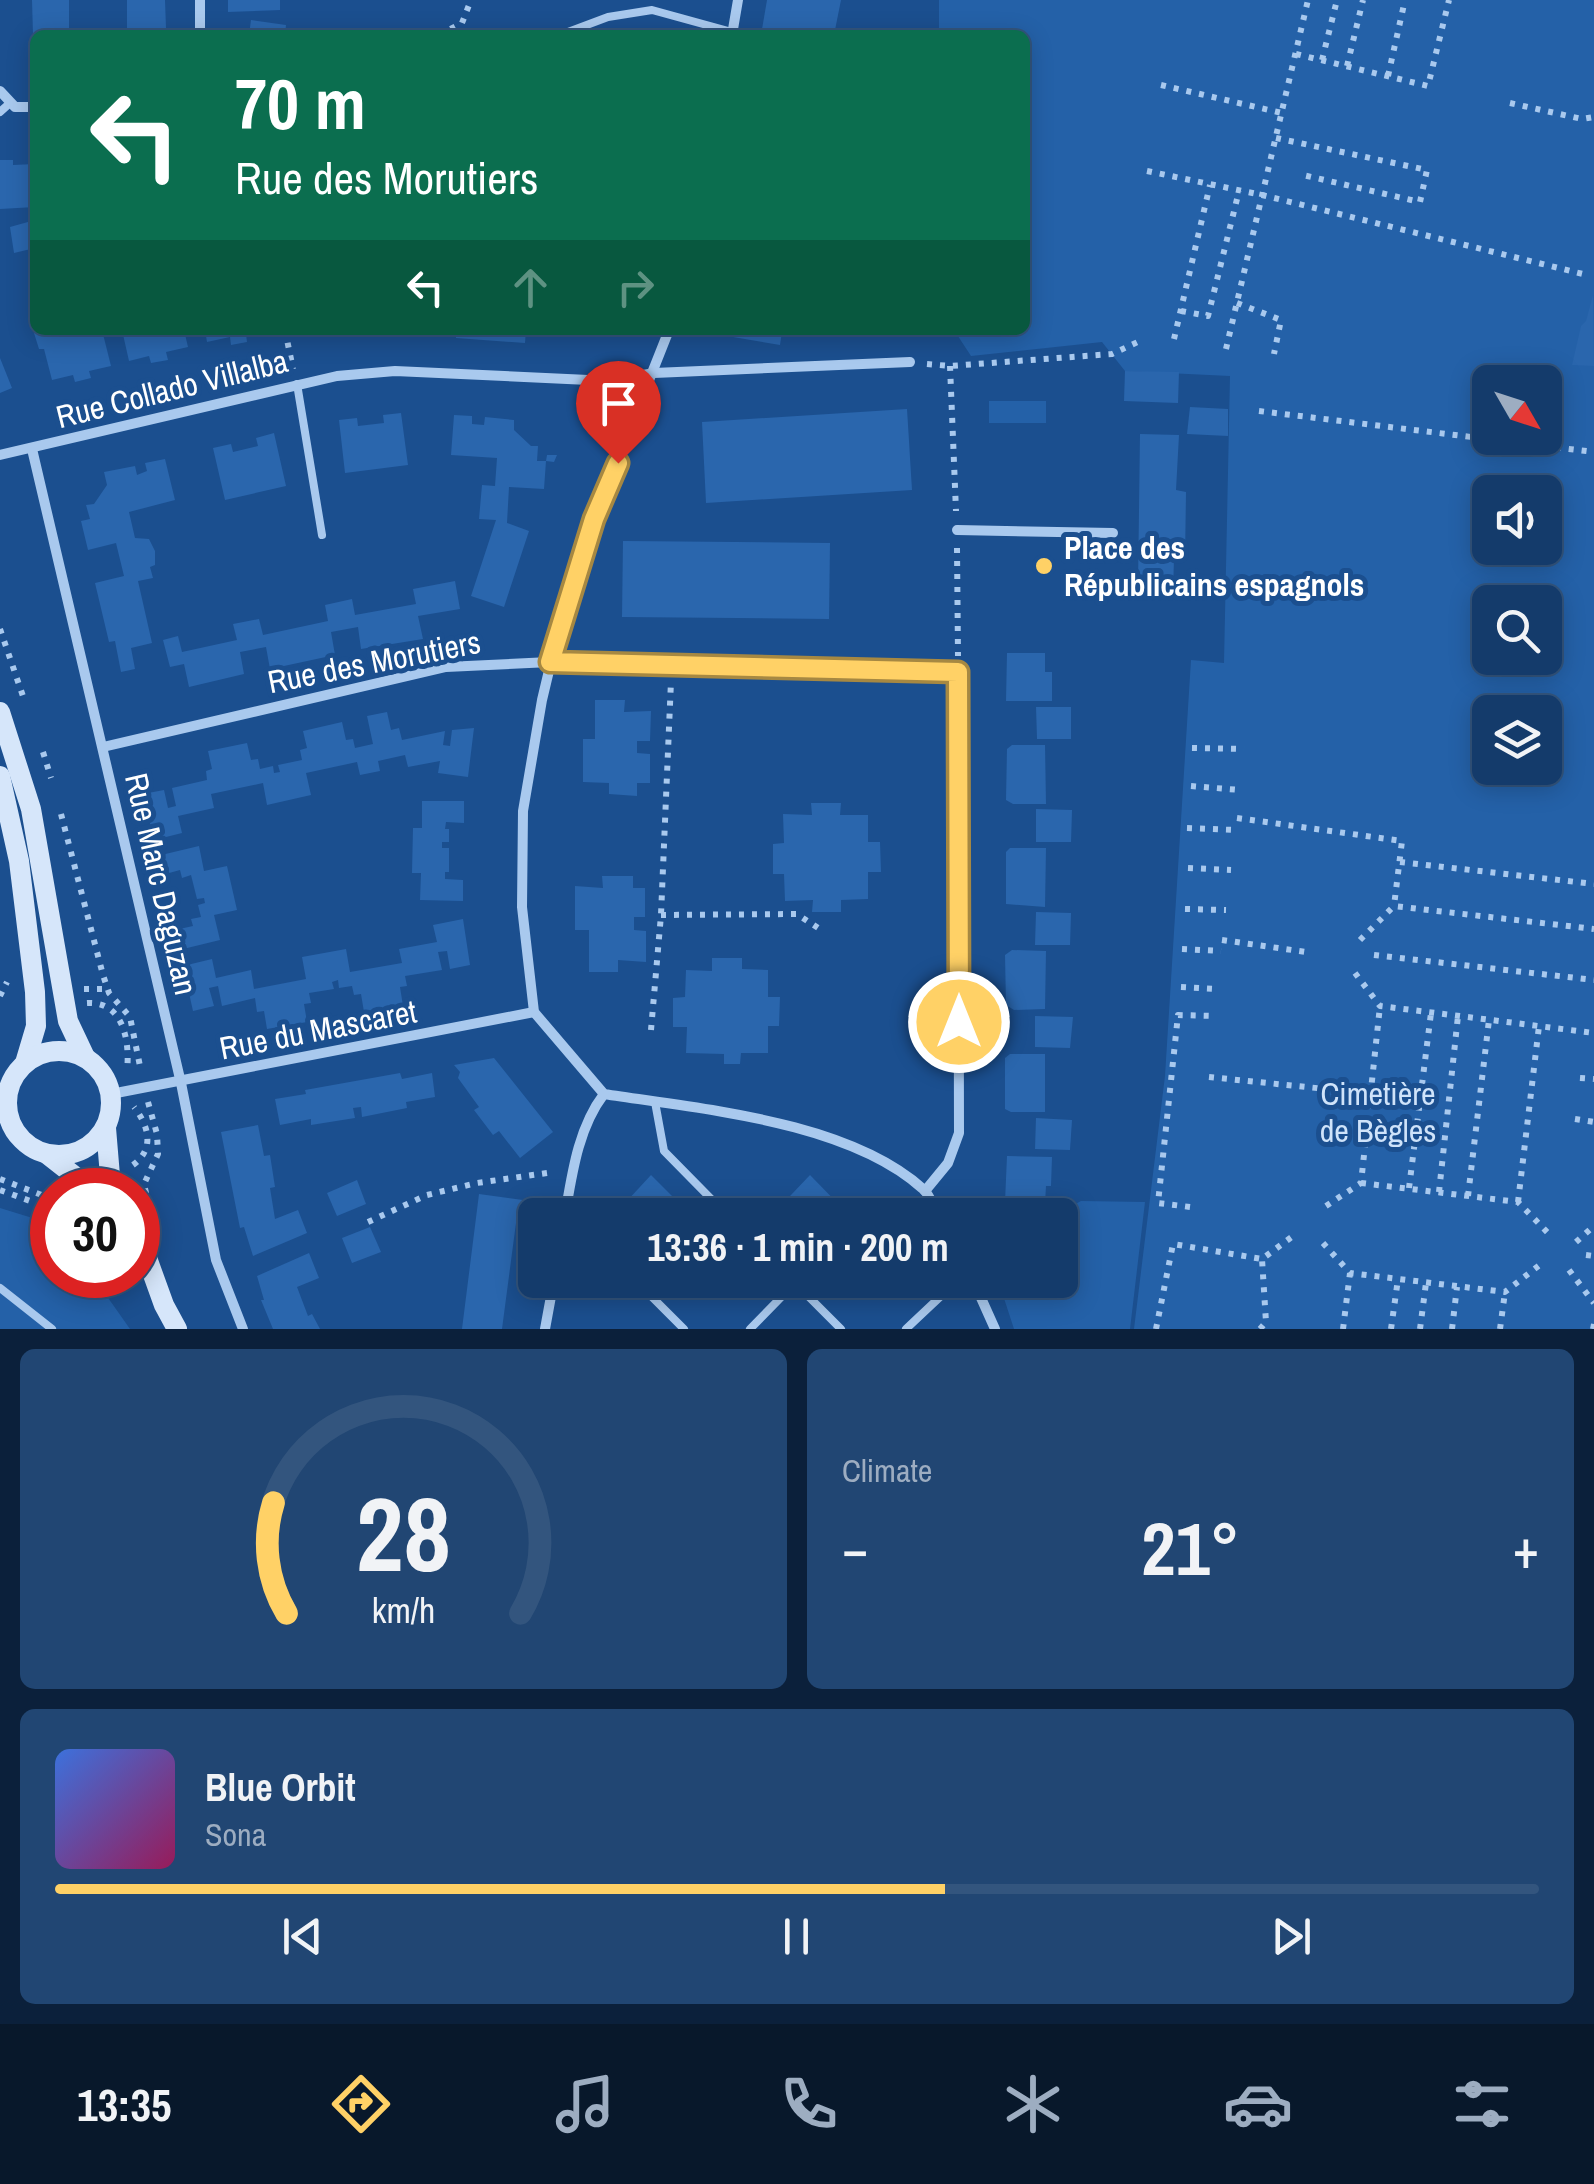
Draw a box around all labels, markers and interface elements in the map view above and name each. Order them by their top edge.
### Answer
text: 70 m [235,57,366,151]
icon: left [70,70,200,200]
text: Rue des Morutiers [235,147,539,208]
icon: left [398,260,453,315]
icon: ahead [503,260,558,315]
icon: right [608,260,663,315]
street label: Rue Collado Villalba [52,339,293,438]
pin [576,361,661,464]
north arrow [1472,365,1562,455]
map controls [1472,365,1562,785]
icon: arrive [591,376,646,431]
button: sound [1472,475,1562,565]
place label: Place des Républicains espagnols [1064,526,1364,606]
marker: Place des Républicains espagnols [1033,555,1055,577]
button: search [1472,585,1562,675]
street label: Rue des Morutiers [264,620,484,703]
button: layers [1472,695,1562,785]
street label: Rue Marc Daguzan [115,769,208,999]
position arrow [907,970,1011,1074]
street label: Rue du Mascaret [216,989,420,1070]
park label: Cimetière de Bègles [1320,1072,1436,1152]
speed limit sign: 30 [30,1168,160,1298]
text: 13:36 · 1 min · 200 m [647,1222,949,1273]
text: Climate [842,1449,932,1492]
text: 28 [356,1463,451,1603]
text: 21° [1141,1497,1240,1598]
text: − [842,1511,868,1585]
text: + [1513,1511,1539,1585]
text: km/h [372,1586,435,1634]
text: Blue Orbit [205,1762,356,1813]
text: Sona [205,1813,266,1856]
icon: previous [275,1909,330,1964]
icon: pause [769,1909,824,1964]
icon: next [1264,1909,1319,1964]
icon: directions [326,2069,396,2139]
icon: music [550,2069,620,2139]
icon: phone [774,2069,844,2139]
icon: climate [998,2069,1068,2139]
icon: car [1223,2069,1293,2139]
icon: filters [1447,2069,1517,2139]
text: 13:35 [77,2074,171,2135]

